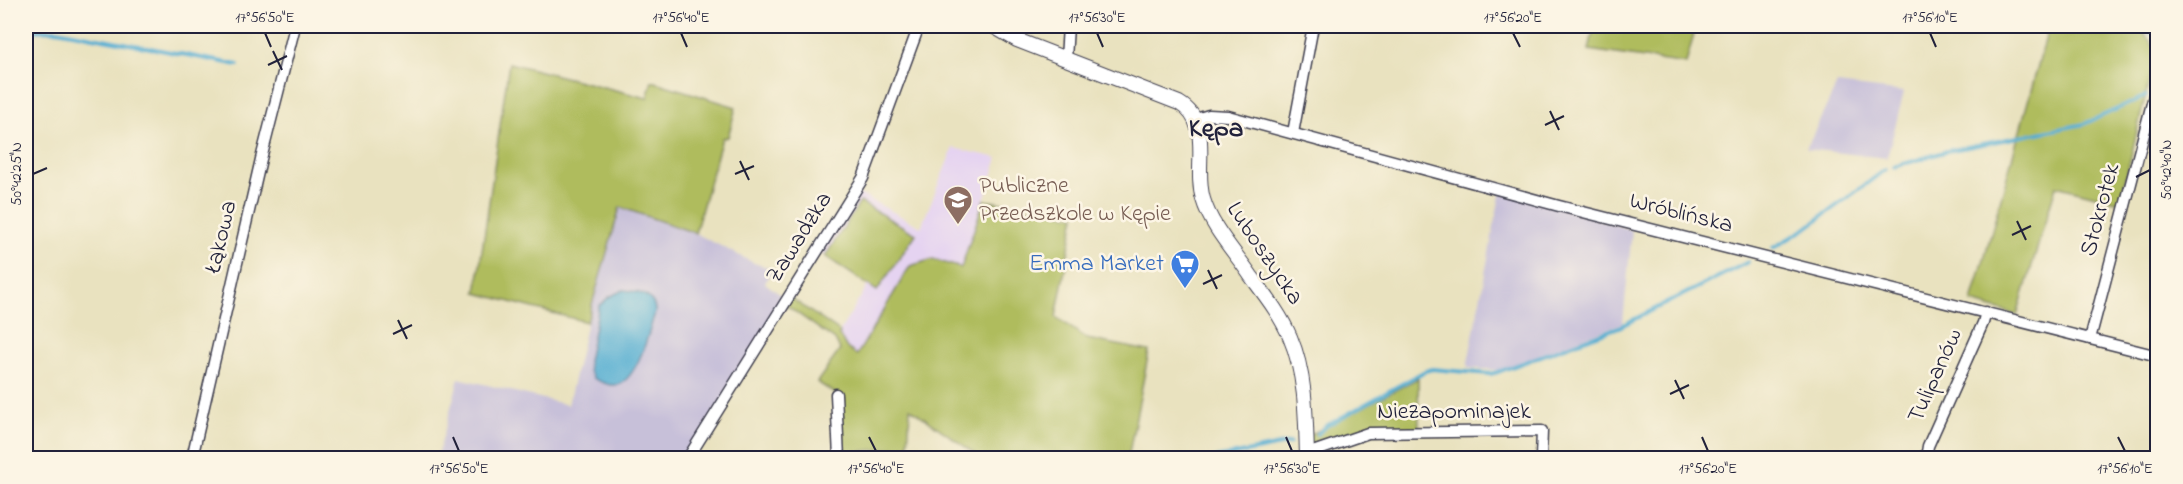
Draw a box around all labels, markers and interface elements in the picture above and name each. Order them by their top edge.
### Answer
text: 17°56'50"E [235,7,295,29]
text: 17°56'40"E [653,7,710,29]
text: 17°56'30"E [1068,7,1126,29]
text: 17°56'20"E [1484,7,1542,29]
text: 17°56'10"E [1902,7,1958,29]
district label: Kępa [1189,110,1243,149]
text: 50°42'40"N [2156,140,2178,200]
text: 50°42'25"N [6,142,28,206]
street label: Stokrotek [2072,159,2130,260]
place label: Publiczne Przedszkole w Kępie [979,169,1171,232]
school or university icon: Publiczne Przedszkole w Kępie [942,184,974,226]
street label: Wróblińska [1626,184,1736,244]
street label: Zawadzka [758,185,842,291]
street label: Luboszycka [1216,195,1312,313]
street label: Łąkowa [196,197,247,278]
place label: Emma Market [1029,247,1164,282]
supermarket icon: Emma Market [1169,248,1201,290]
street label: Tulipanów [1900,323,1972,429]
street label: Niezapominajek [1377,395,1531,430]
text: 17°56'50"E [429,458,489,480]
text: 17°56'40"E [848,458,905,480]
text: 17°56'30"E [1263,458,1321,480]
text: 17°56'20"E [1679,458,1737,480]
text: 17°56'10"E [2097,458,2153,480]

